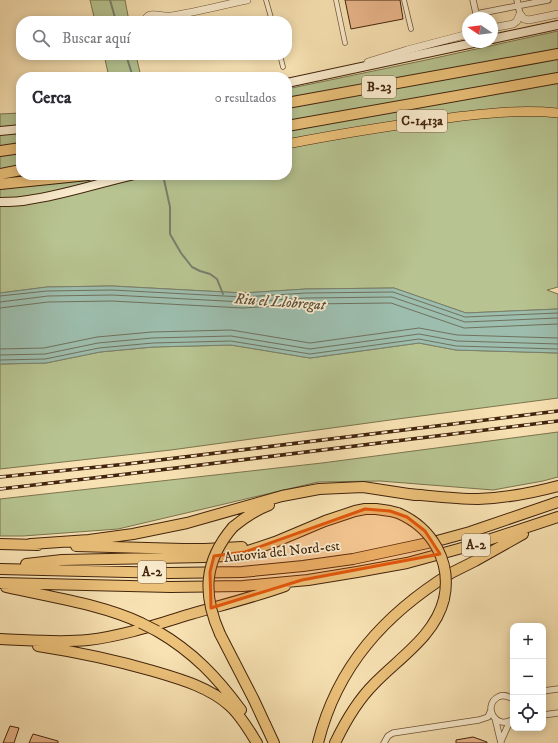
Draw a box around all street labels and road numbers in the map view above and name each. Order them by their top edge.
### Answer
road number: B-23 [362,76,396,98]
road number: C-1413a [397,110,447,132]
road number: A-2 [462,534,490,556]
street label: Autovia del Nord-est [223,537,341,567]
road number: A-2 [138,561,166,583]

